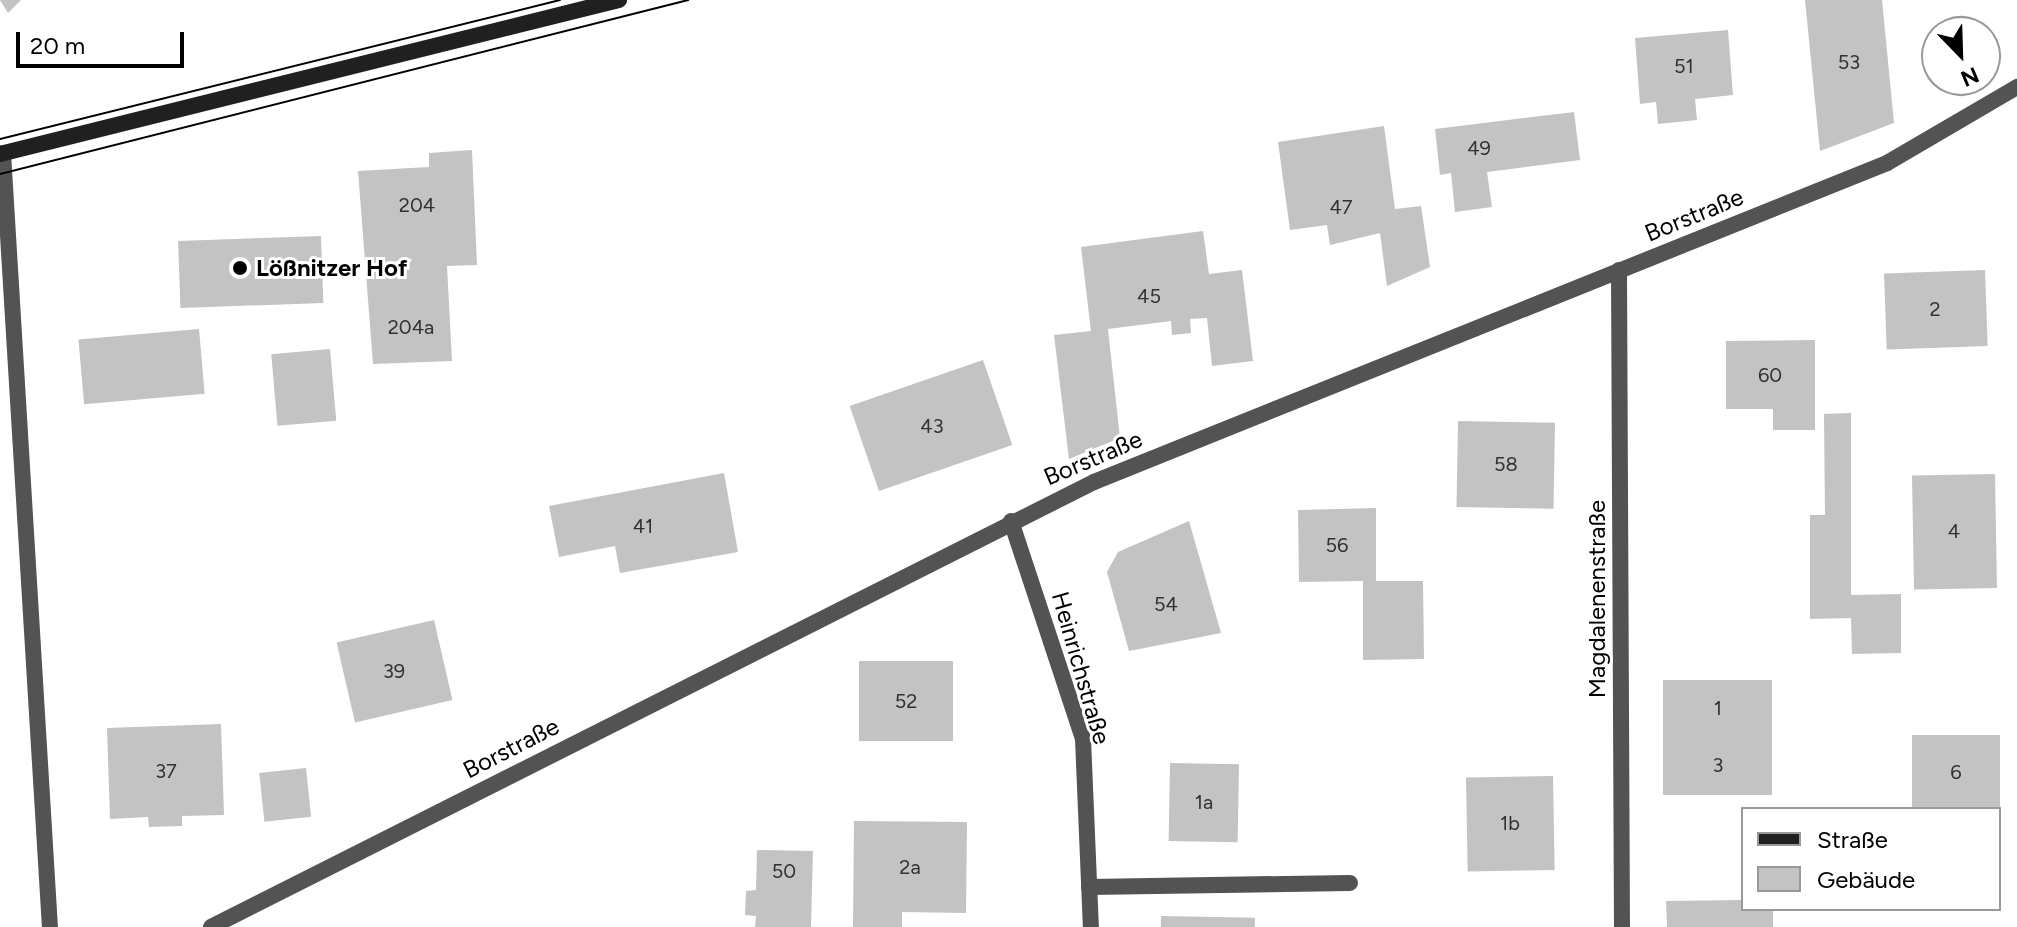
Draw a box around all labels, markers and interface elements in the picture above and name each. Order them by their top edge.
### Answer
scale bar [20,16,188,66]
north arrow [1921,16,2001,96]
text: 20 m [30,31,85,60]
house number: 53 [1838,50,1860,74]
house number: 51 [1674,54,1694,78]
text: N [1957,61,1983,92]
house number: 49 [1467,136,1491,160]
street label: Borstraße [1640,182,1748,248]
house number: 204 [399,193,435,217]
house number: 47 [1329,195,1353,219]
place label: Lößnitzer Hof [256,254,407,282]
marker: Lößnitzer Hof [231,259,249,277]
house number: 45 [1137,284,1161,308]
house number: 2 [1929,297,1941,321]
house number: 204a [388,315,434,339]
house number: 60 [1758,363,1782,387]
house number: 43 [920,414,944,438]
street label: Borstraße [1040,424,1146,492]
house number: 58 [1494,452,1518,476]
street label: Magdalenenstraße [1583,500,1611,698]
house number: 41 [633,514,653,538]
house number: 4 [1948,519,1960,543]
house number: 56 [1326,533,1348,557]
street label: Heinrichstraße [1045,588,1117,748]
house number: 54 [1154,592,1178,616]
house number: 39 [383,659,405,683]
house number: 52 [895,689,917,713]
house number: 1 [1714,696,1722,720]
street label: Borstraße [458,712,564,784]
house number: 3 [1713,753,1723,777]
house number: 37 [155,759,177,783]
house number: 6 [1950,760,1962,784]
house number: 1a [1195,790,1213,814]
legend [1741,807,2001,911]
house number: 1b [1500,811,1520,835]
text: Straße [1817,825,1888,854]
house number: 2a [899,855,921,879]
house number: 50 [772,859,796,883]
text: Gebäude [1817,865,1915,894]

